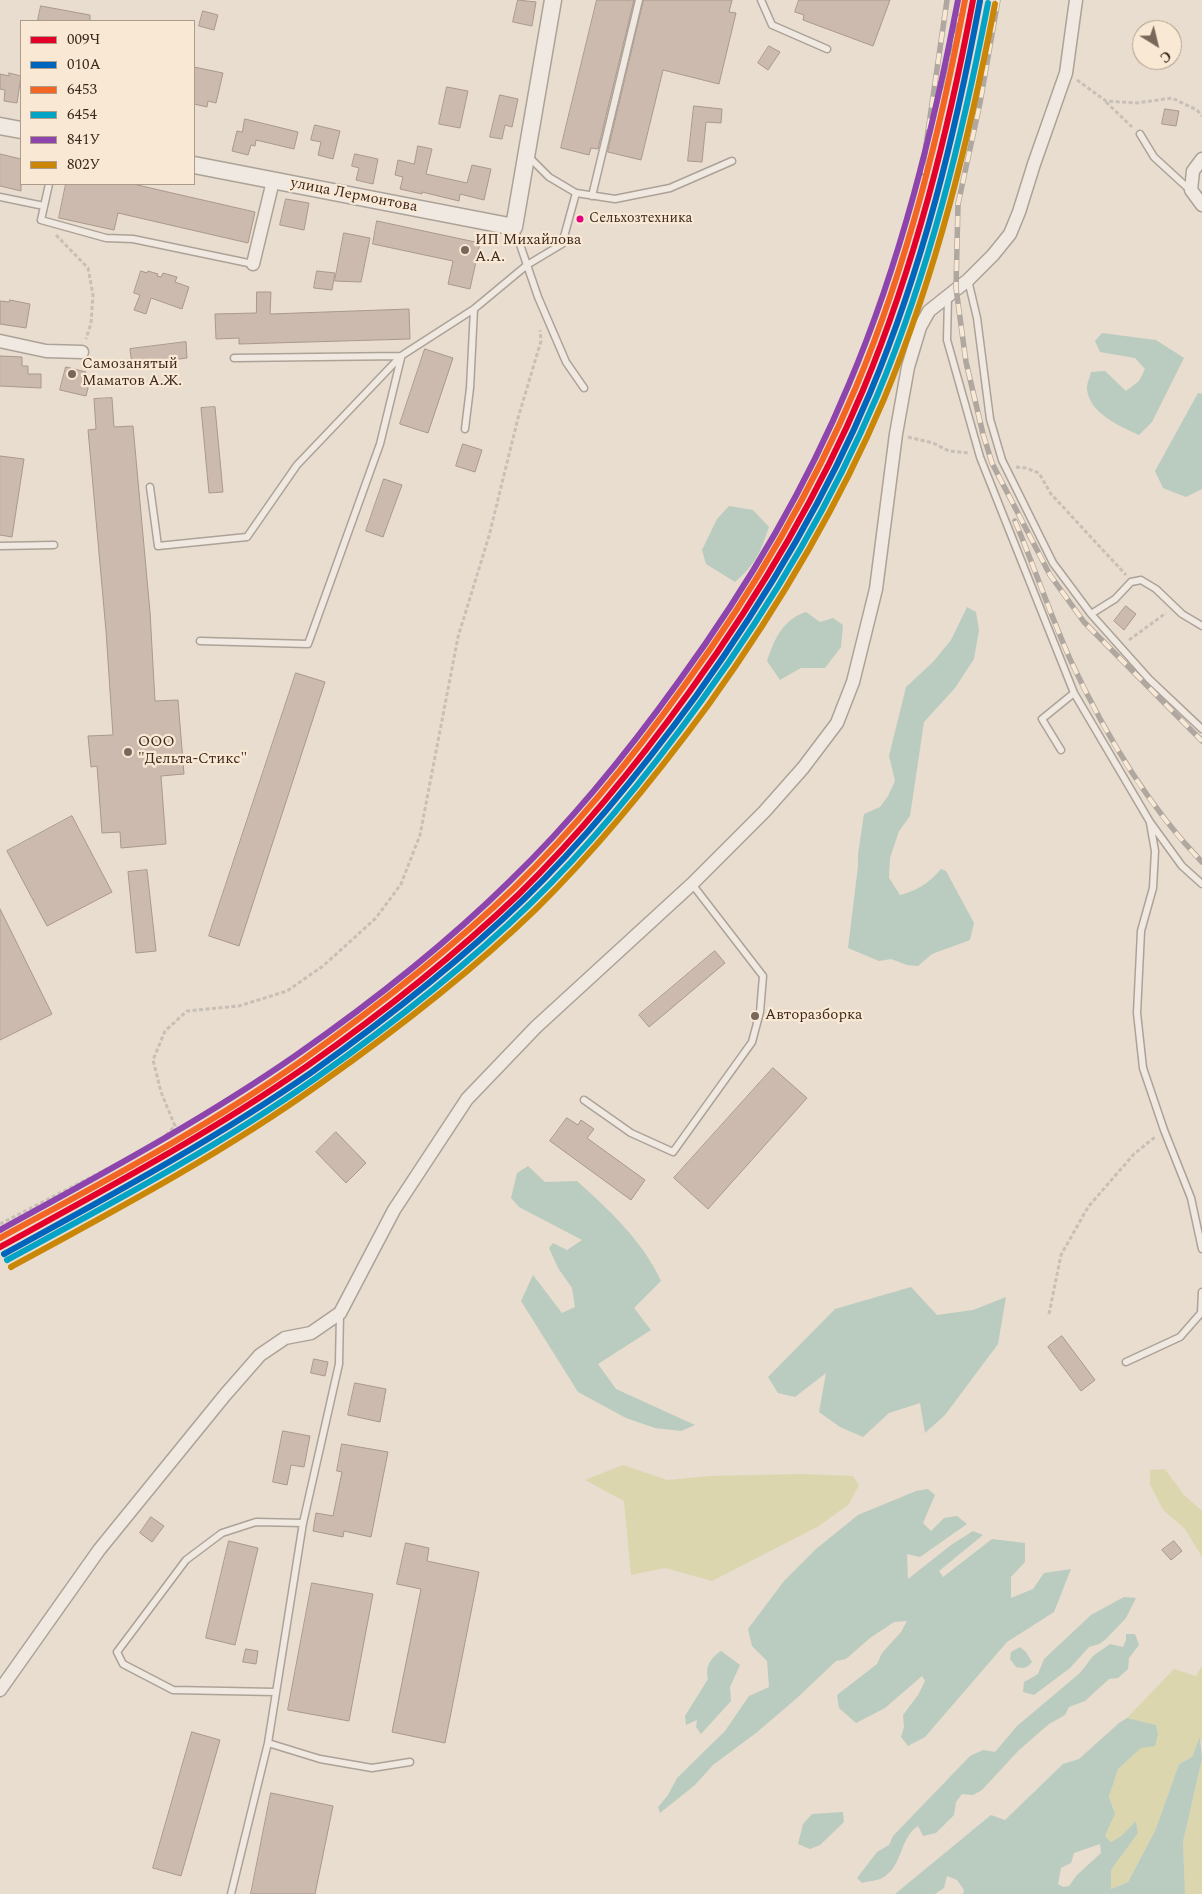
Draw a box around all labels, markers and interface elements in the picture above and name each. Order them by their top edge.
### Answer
legend [20,20,195,185]
north arrow [1132,20,1182,70]
text: 009Ч [67,28,100,51]
text: С [1155,45,1176,68]
text: 010А [67,53,101,76]
text: 6453 [67,78,97,101]
text: 6454 [67,103,97,126]
text: 841У [67,128,100,151]
text: 802У [67,153,100,176]
street label: улица Лермонтова [289,175,419,217]
place label: Сельхозтехника [589,211,692,227]
marker: Сельхозтехника [575,214,585,224]
place label: ИП Михайлова А.А. [475,232,581,267]
marker: ИП Михайлова А.А. [459,244,471,256]
place label: Самозанятый Маматов А.Ж. [82,356,182,391]
marker: Самозанятый Маматов А.Ж. [66,368,78,380]
place label: ООО "Дельта-Стикс" [138,734,247,769]
marker: ООО "Дельта-Стикс" [122,746,134,758]
place label: Авторазборка [765,1007,862,1025]
marker: Авторазборка [749,1010,761,1022]

